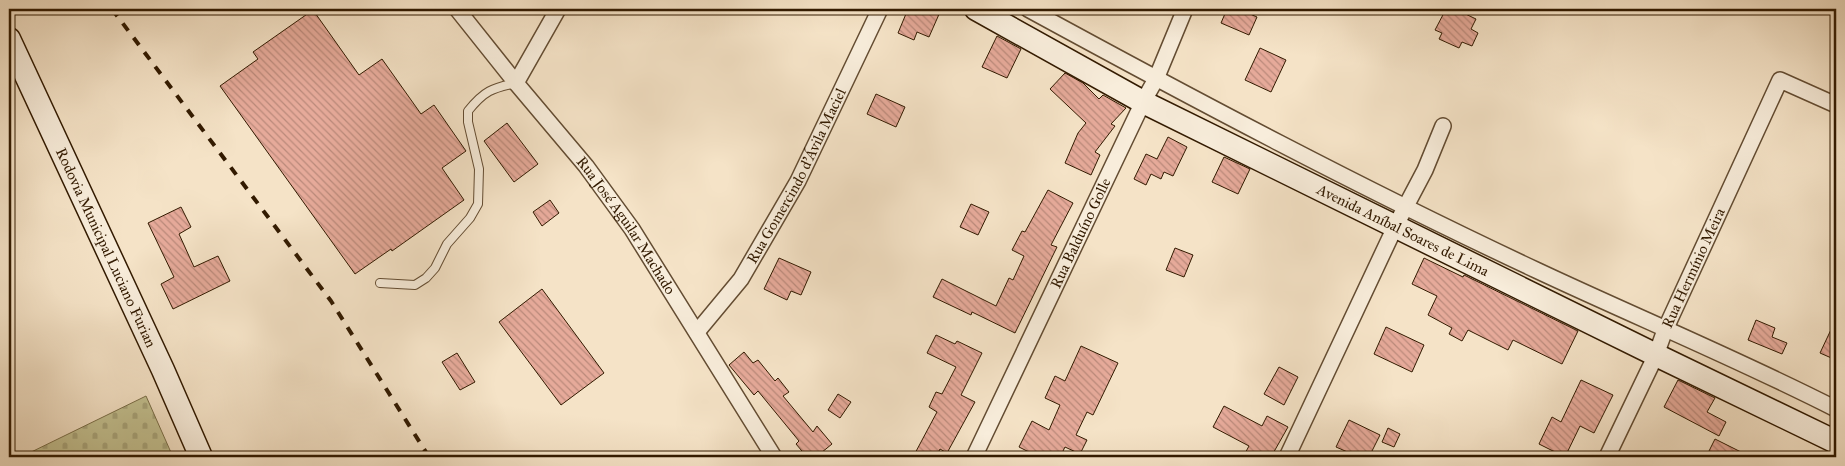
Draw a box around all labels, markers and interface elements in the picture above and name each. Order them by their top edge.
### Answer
street label: Rua Gomercindo d'Ávila Maciel [743,85,850,267]
street label: Rodovia Municipal Luciano Furian [52,145,160,350]
street label: Rua José Aguilar Machado [573,153,680,298]
street label: Rua Balduíno Golle [1047,175,1115,291]
street label: Avenida Aníbal Soares de Lima [1313,180,1493,281]
street label: Rua Hermínio Meira [1658,204,1729,331]

